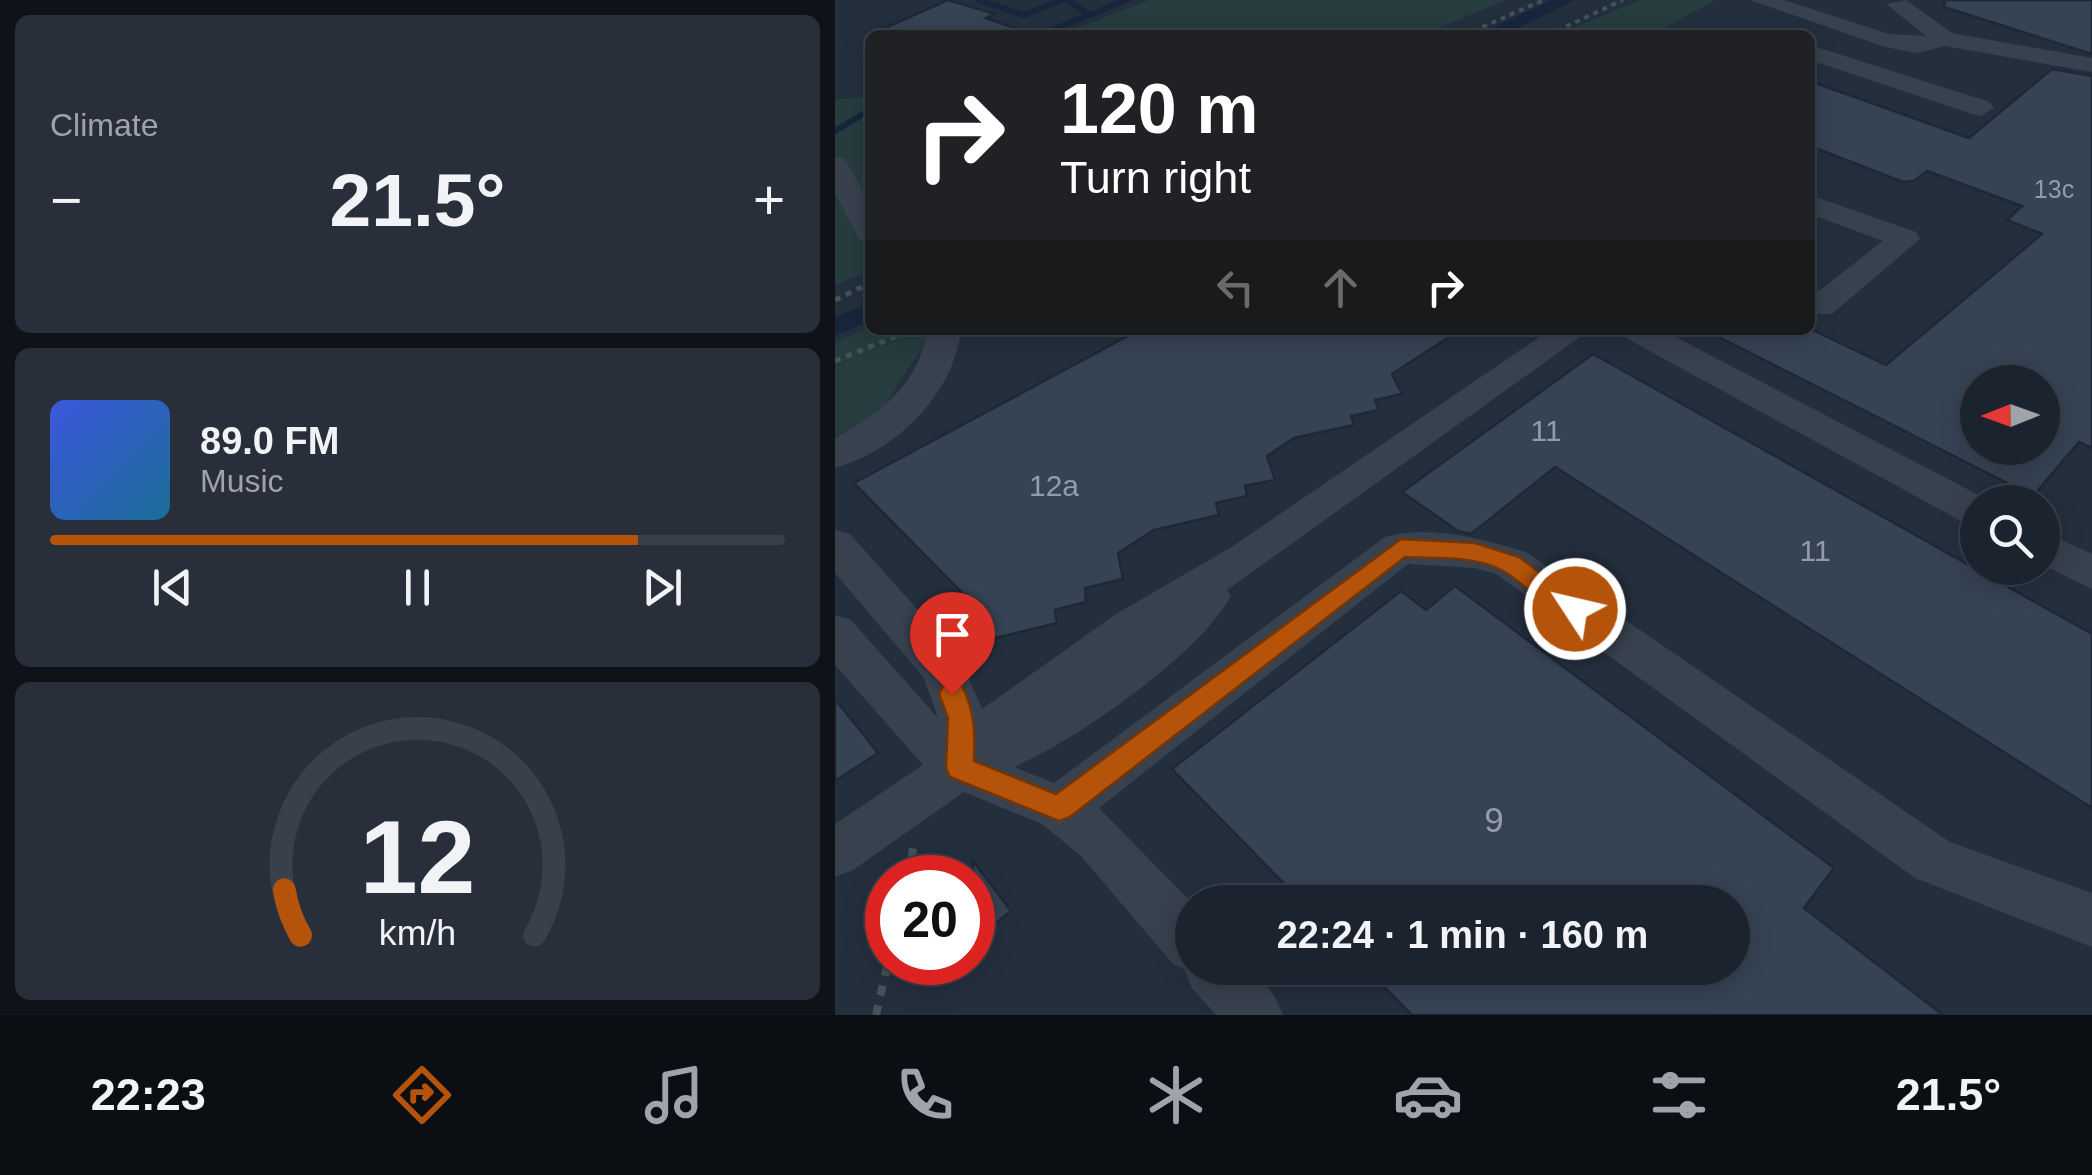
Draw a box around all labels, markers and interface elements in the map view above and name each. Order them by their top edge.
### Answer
icon: right [895,70,1025,200]
text: 120 m [1060,70,1258,148]
text: Climate [50,107,158,143]
text: Turn right [1060,152,1251,203]
text: 21.5° [330,158,505,242]
text: − [50,169,82,231]
text: + [753,169,785,231]
house number: 13c [2034,175,2074,203]
icon: left [1208,260,1263,315]
icon: ahead [1313,260,1368,315]
icon: right [1418,260,1473,315]
north arrow [1960,365,2060,465]
map controls [1960,365,2060,585]
house number: 11 [1530,414,1562,447]
text: 89.0 FM [200,420,339,462]
text: Music [200,463,284,499]
house number: 12a [1029,469,1079,502]
button: search [1960,485,2060,585]
house number: 11 [1799,534,1831,567]
position arrow [1523,557,1627,661]
icon: previous [145,560,200,615]
icon: pause [390,560,445,615]
icon: next [635,560,690,615]
pin [910,592,995,695]
icon: arrive [925,607,980,662]
text: 12 [360,799,475,915]
house number: 9 [1484,800,1504,839]
speed limit sign: 20 [865,855,995,985]
text: km/h [379,913,456,953]
text: 22:24 · 1 min · 160 m [1277,914,1648,956]
icon: directions [387,1060,457,1130]
icon: music [639,1060,709,1130]
icon: phone [890,1060,960,1130]
icon: climate [1141,1060,1211,1130]
icon: car [1393,1060,1463,1130]
icon: filters [1644,1060,1714,1130]
text: 22:23 [91,1069,206,1120]
text: 21.5° [1896,1069,2001,1120]

